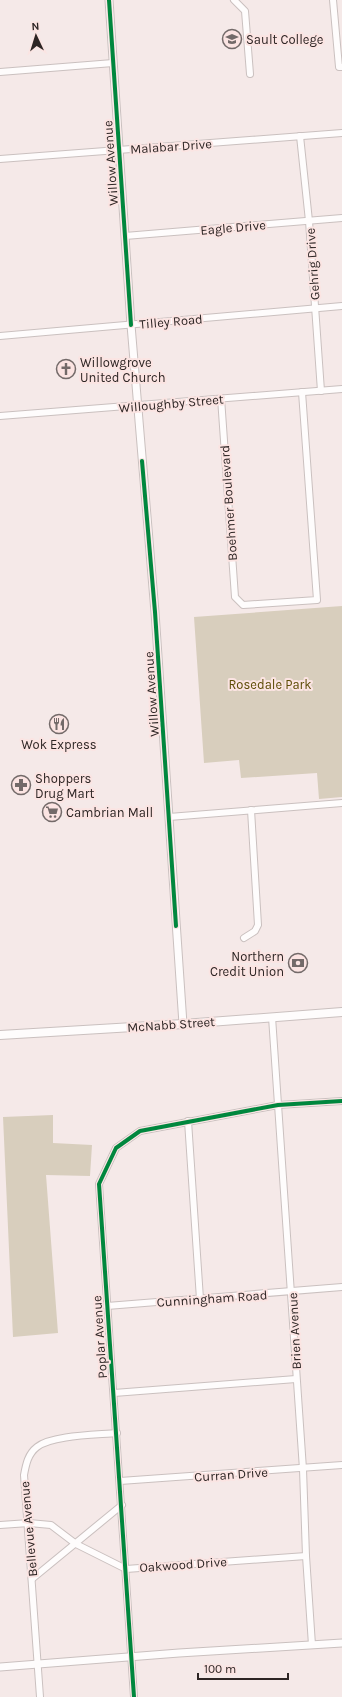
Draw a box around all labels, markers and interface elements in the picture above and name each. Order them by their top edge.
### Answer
north arrow [16,16,56,56]
text: N [31,20,40,33]
school or university icon: Sault College [221,28,243,50]
place label: Sault College [246,32,324,47]
street label: Willow Avenue [100,120,121,206]
street label: Malabar Drive [130,136,213,157]
street label: Eagle Drive [200,217,267,238]
street label: Gehrig Drive [302,227,323,301]
street label: Tilley Road [139,311,203,332]
place label: Willowgrove United Church [80,355,166,385]
church icon: Willowgrove United Church [55,358,77,380]
street label: Willoughby Street [118,391,224,416]
street label: Boehmer Boulevard [217,445,240,561]
street label: Willow Avenue [141,651,162,737]
park label: Rosedale Park [228,677,312,692]
restaurant icon: Wok Express [48,713,70,735]
place label: Wok Express [21,737,97,752]
place label: Shoppers Drug Mart [35,771,94,801]
pharmacy icon: Shoppers Drug Mart [10,774,32,796]
supermarket icon: Cambrian Mall [41,801,63,823]
place label: Cambrian Mall [66,805,153,820]
place label: Northern Credit Union [210,949,284,979]
bank icon: Northern Credit Union [287,952,309,974]
street label: McNabb Street [127,1014,216,1035]
street label: Cunningham Road [156,1287,268,1310]
street label: Brien Avenue [285,1292,304,1370]
street label: Poplar Avenue [89,1295,110,1379]
street label: Curran Drive [194,1464,269,1485]
street label: Bellevue Avenue [17,1480,40,1577]
street label: Oakwood Drive [139,1554,228,1575]
scale bar [198,1655,288,1681]
text: 100 m [204,1662,236,1676]

